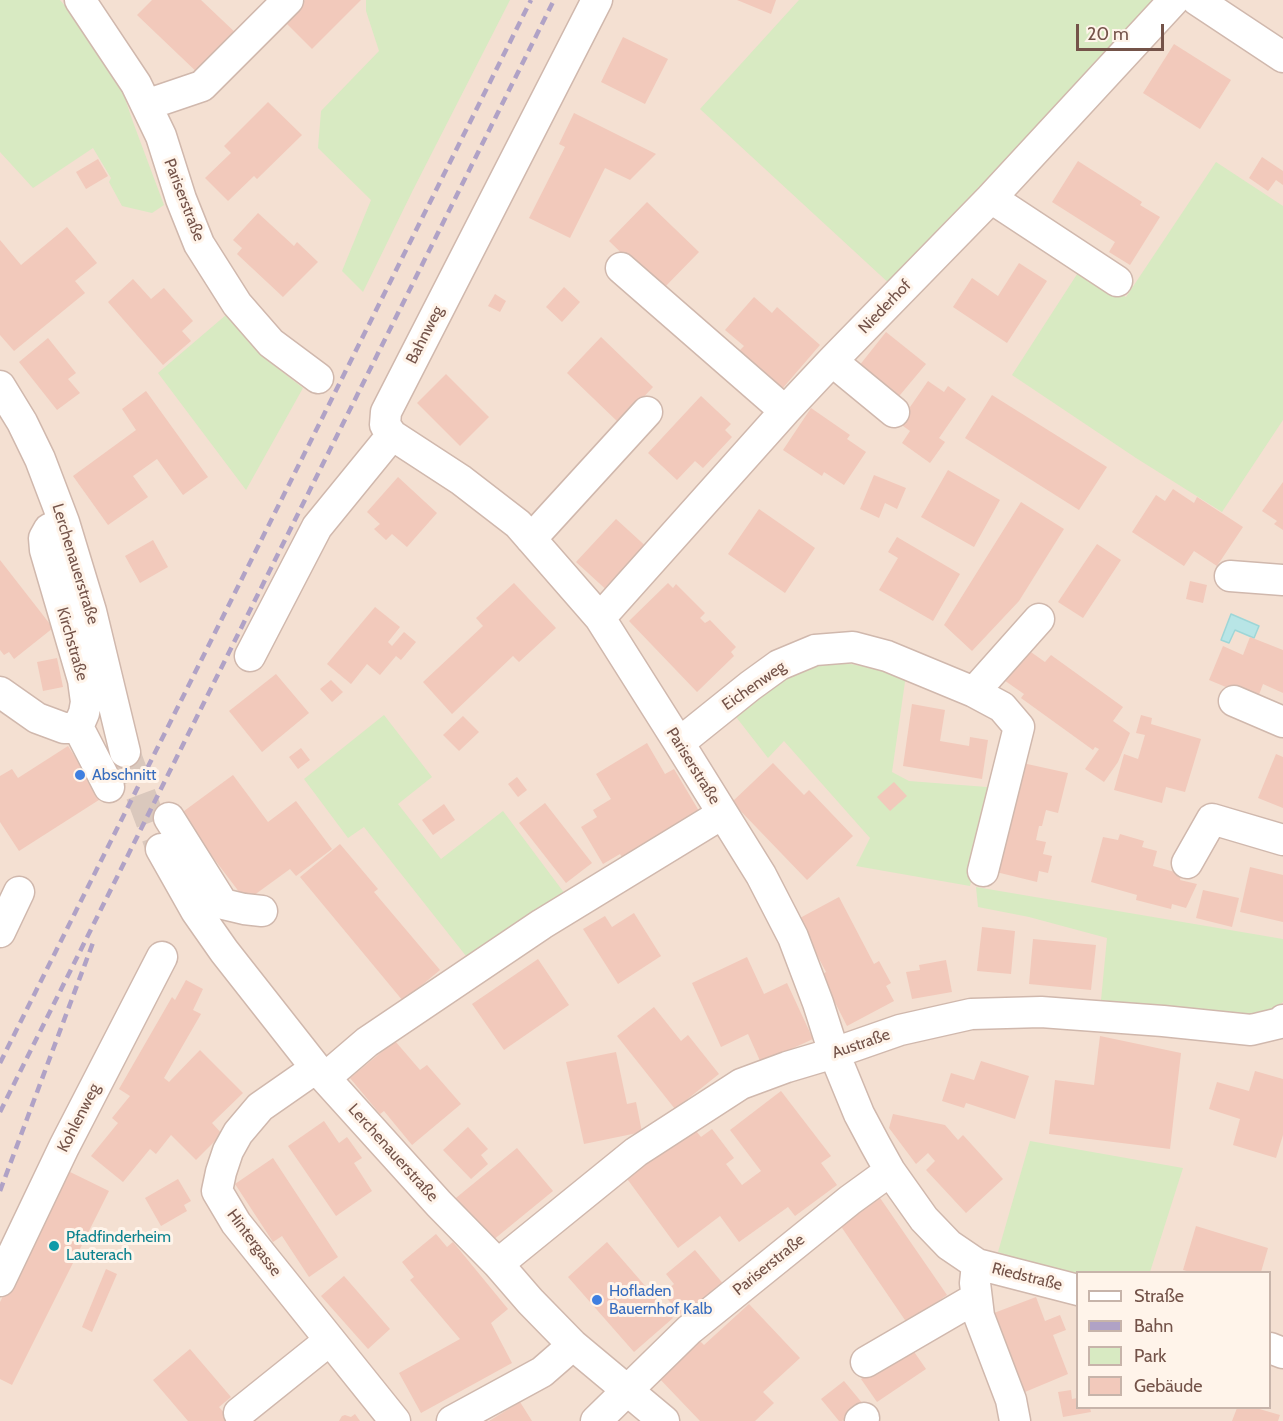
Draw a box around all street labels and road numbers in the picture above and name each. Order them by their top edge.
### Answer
street label: Pariserstraße [159,156,209,244]
street label: Niederhof [855,276,915,338]
street label: Bahnweg [402,303,448,367]
street label: Lerchenauerstraße [48,501,102,627]
street label: Kirchstraße [52,605,92,683]
street label: Eichenweg [719,657,789,715]
street label: Pariserstraße [662,724,724,808]
street label: Austraße [829,1025,893,1063]
street label: Kohlenweg [54,1081,104,1155]
street label: Lerchenauerstraße [344,1100,442,1206]
street label: Hintergasse [223,1206,285,1280]
street label: Pariserstraße [729,1230,809,1300]
street label: Riedstraße [990,1259,1064,1295]

